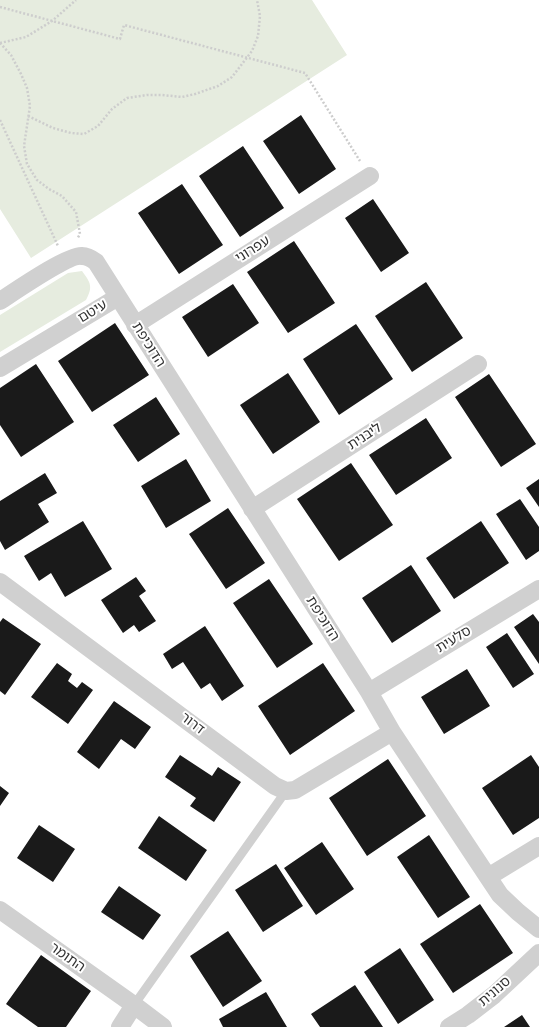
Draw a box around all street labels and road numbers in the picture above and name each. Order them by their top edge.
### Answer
street label: עפרוני [233,233,273,267]
street label: עיטם [75,297,111,327]
street label: הדוכיפת [128,320,168,370]
street label: ליבנית [345,420,385,454]
street label: הדוכיפת [302,594,342,644]
street label: סלעית [433,623,475,657]
street label: דרור [177,710,207,738]
street label: התומר [46,940,88,976]
street label: סנונית [475,973,515,1011]

